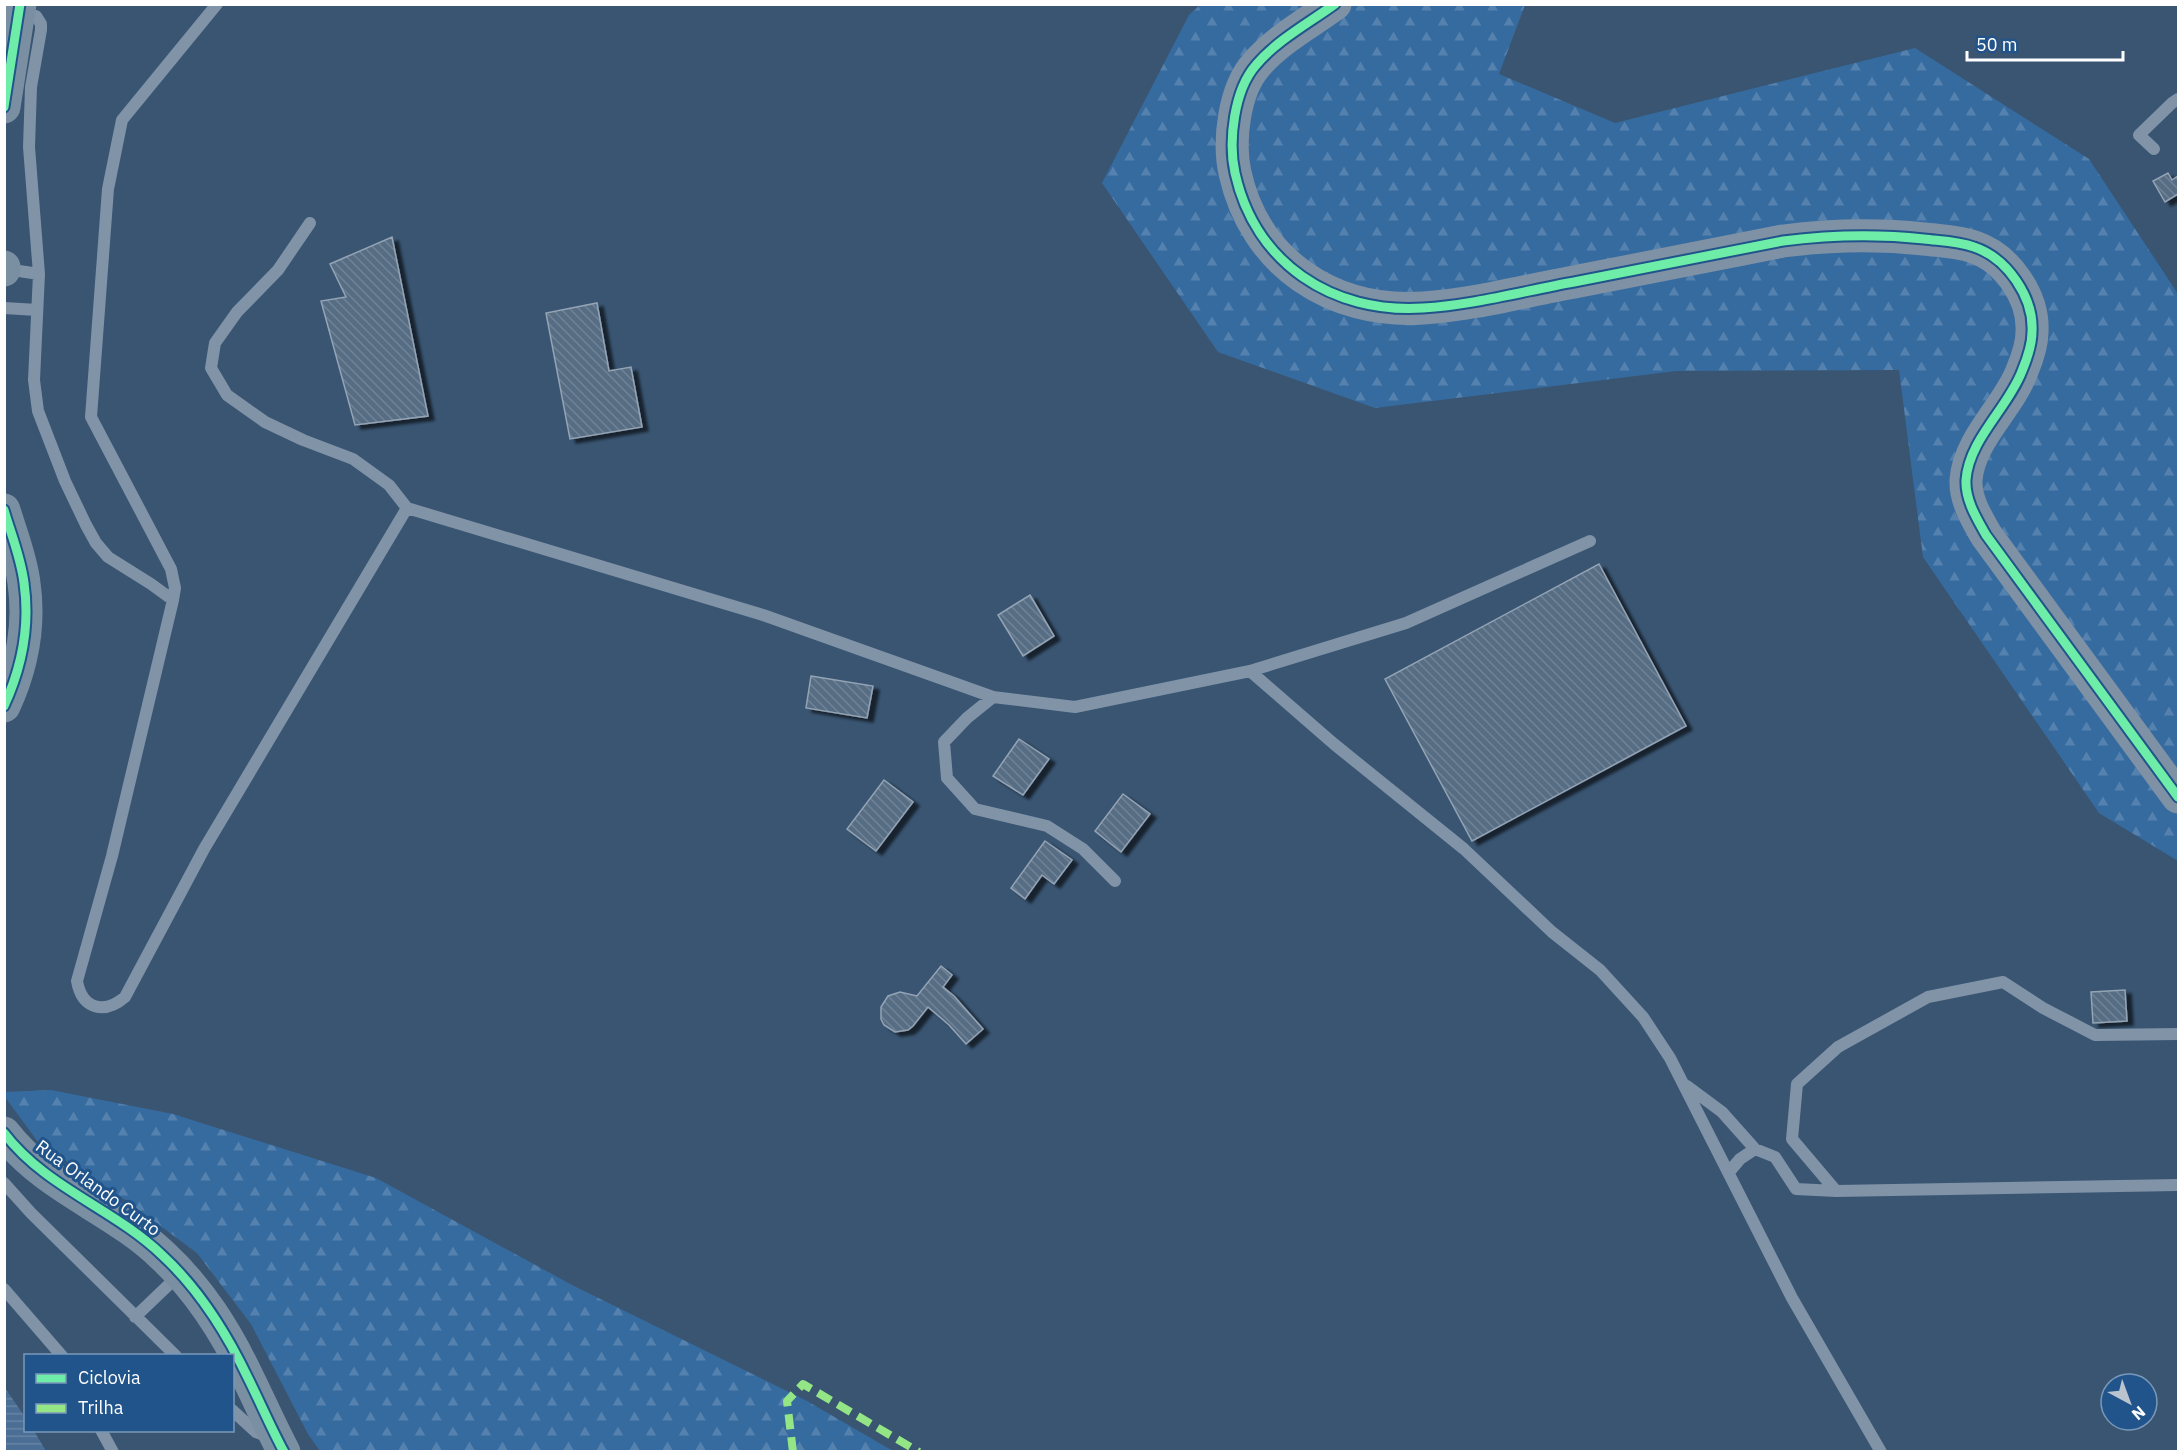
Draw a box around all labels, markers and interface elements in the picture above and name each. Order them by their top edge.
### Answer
scale bar [1967,24,2123,62]
text: 50 m [1976,33,2018,56]
street label: Rua Orlando Curto [31,1135,165,1241]
legend [24,1354,234,1432]
text: Ciclovia [78,1366,141,1389]
north arrow [2099,1372,2159,1432]
text: Trilha [78,1396,124,1419]
text: N [2128,1402,2150,1425]

